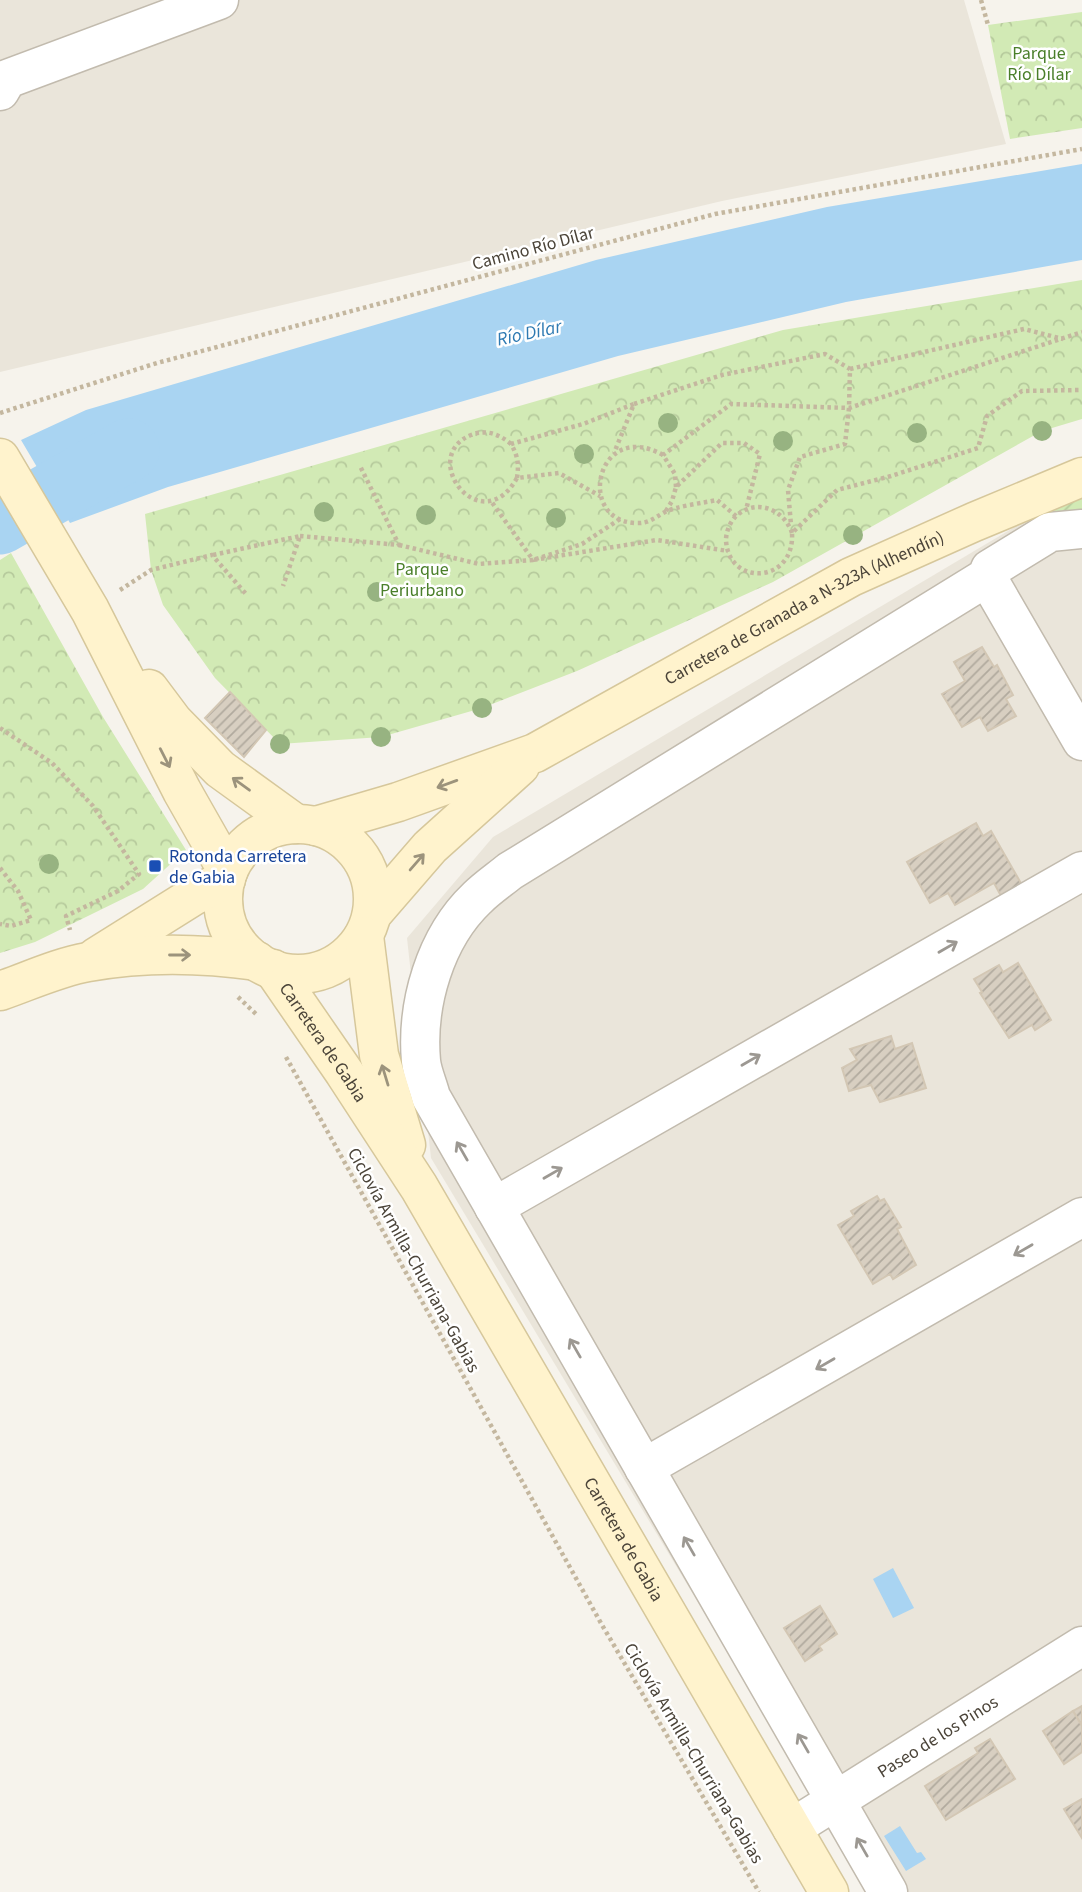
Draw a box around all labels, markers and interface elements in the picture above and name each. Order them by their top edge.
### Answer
park label: Parque Río Dílar [1007,41,1071,87]
street label: Camino Río Dílar [469,220,598,277]
water label: Río Dílar [494,313,566,354]
street label: Carretera de Granada a N-323A (Alhendín) [660,525,948,691]
park label: Parque Periurbano [380,557,464,603]
one-way arrow [158,747,172,768]
one-way arrow [232,777,251,791]
one-way arrow [437,779,459,791]
place label: Rotonda Carretera de Gabia [169,844,307,890]
one-way arrow [409,853,425,871]
marker: Rotonda Carretera de Gabia [147,858,163,874]
one-way arrow [938,940,958,954]
one-way arrow [169,948,192,962]
street label: Carretera de Gabia [273,978,373,1107]
one-way arrow [740,1053,760,1067]
one-way arrow [378,1064,391,1086]
one-way arrow [455,1142,469,1162]
street label: Ciclovía Armilla-Churriana-Gabias [341,1143,486,1377]
one-way arrow [542,1166,563,1179]
one-way arrow [1013,1244,1033,1258]
one-way arrow [568,1339,582,1359]
one-way arrow [816,1357,836,1371]
street label: Carretera de Gabia [577,1473,669,1606]
one-way arrow [682,1536,696,1556]
street label: Ciclovía Armilla-Churriana-Gabias [618,1638,770,1868]
street label: Paseo de los Pinos [873,1690,1003,1784]
one-way arrow [796,1733,810,1753]
one-way arrow [855,1837,868,1858]

